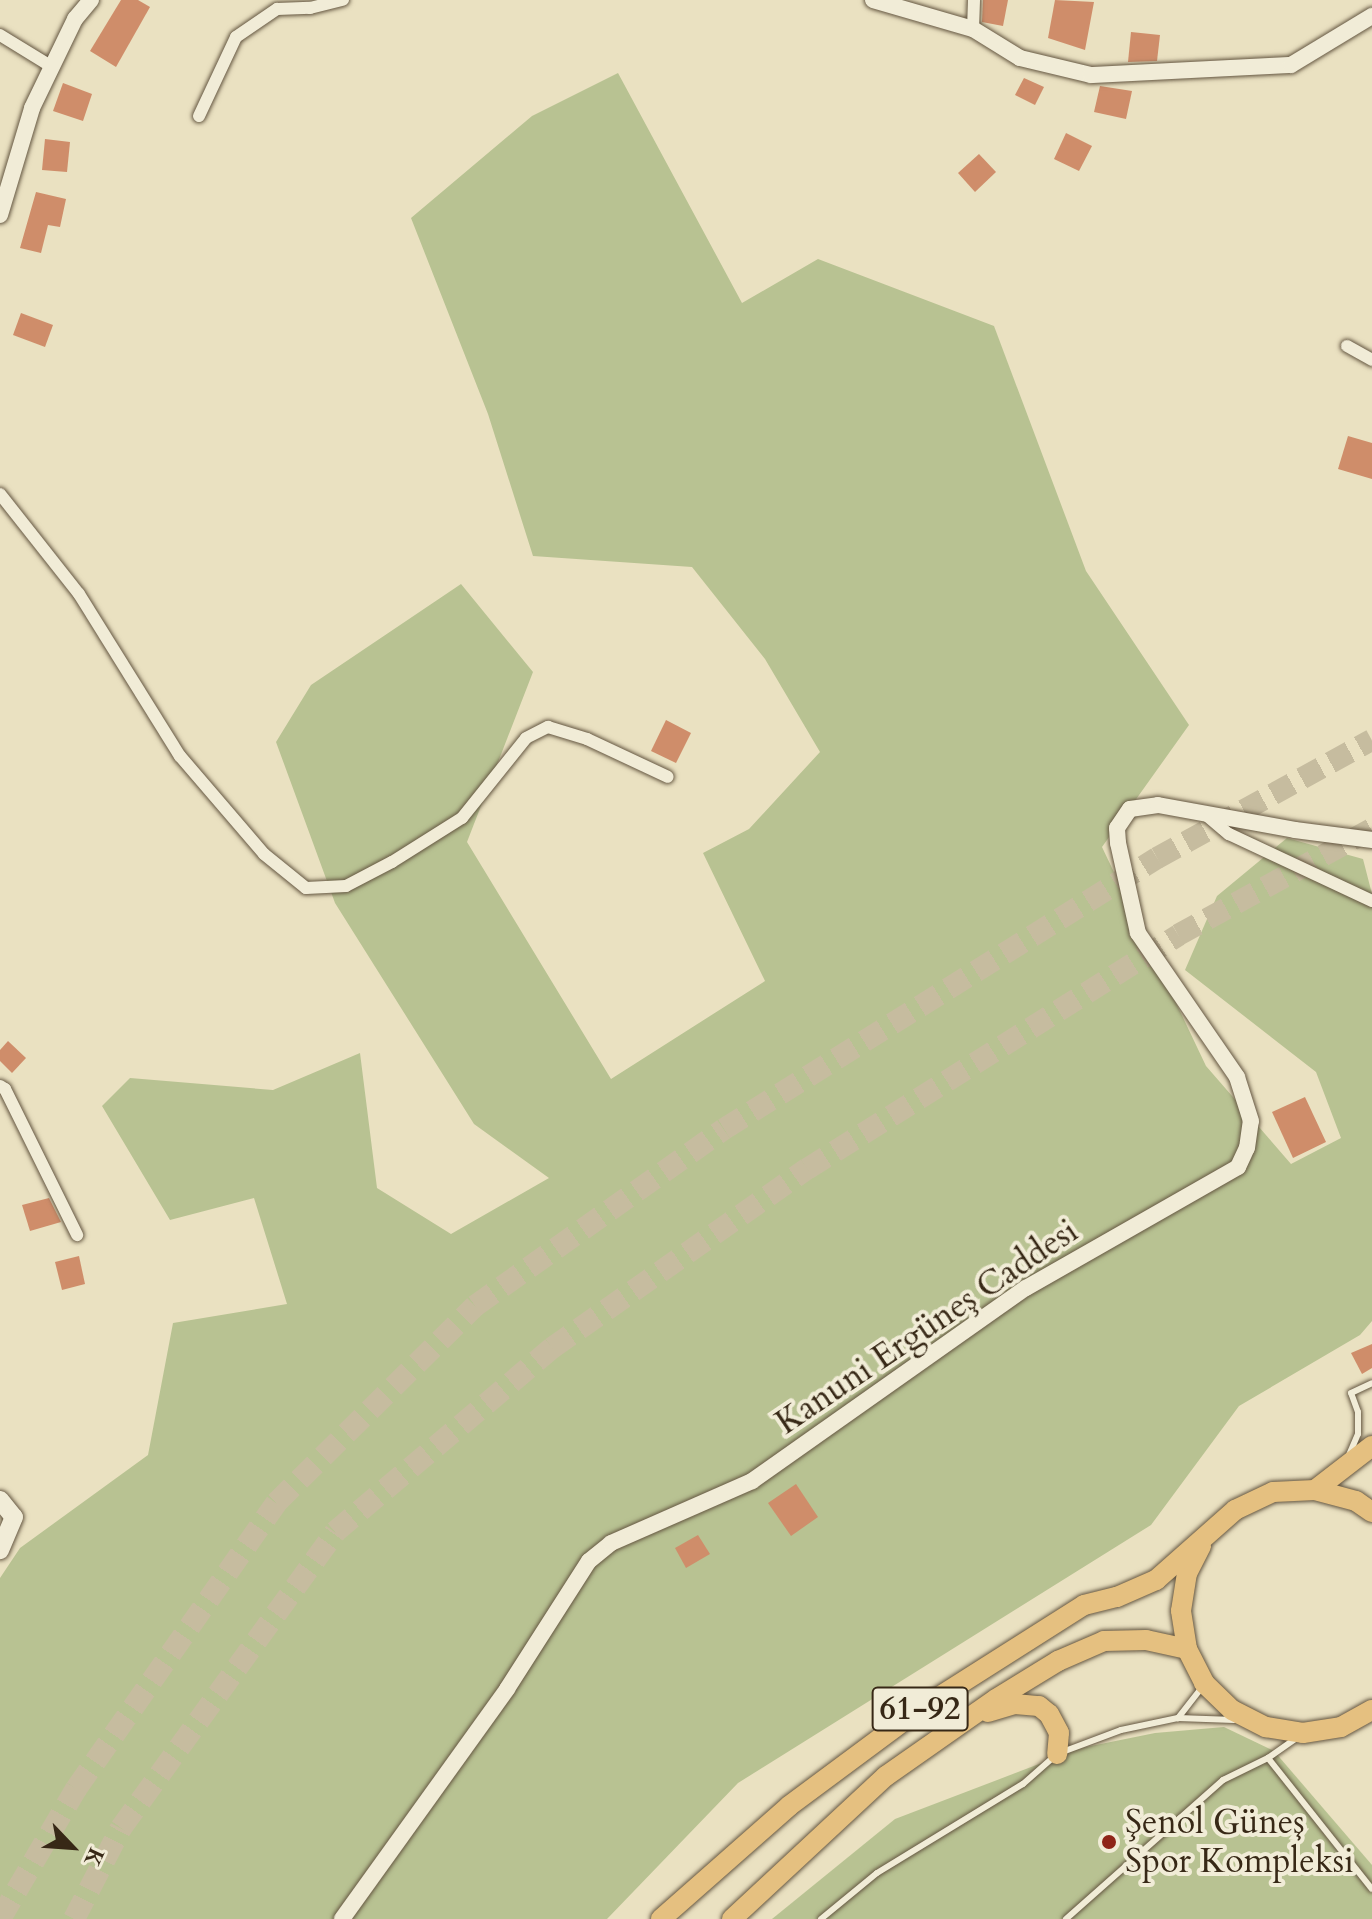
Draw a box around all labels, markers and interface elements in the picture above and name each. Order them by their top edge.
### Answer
street label: Kanuni Ergüneş Caddesi [768,1211,1086,1443]
road number: 61-92 [870,1681,970,1737]
place label: Şenol Güneş Spor Kompleksi [1125,1802,1354,1882]
north arrow [32,1807,112,1887]
marker: Şenol Güneş Spor Kompleksi [1100,1833,1118,1851]
text: K [76,1843,111,1872]

